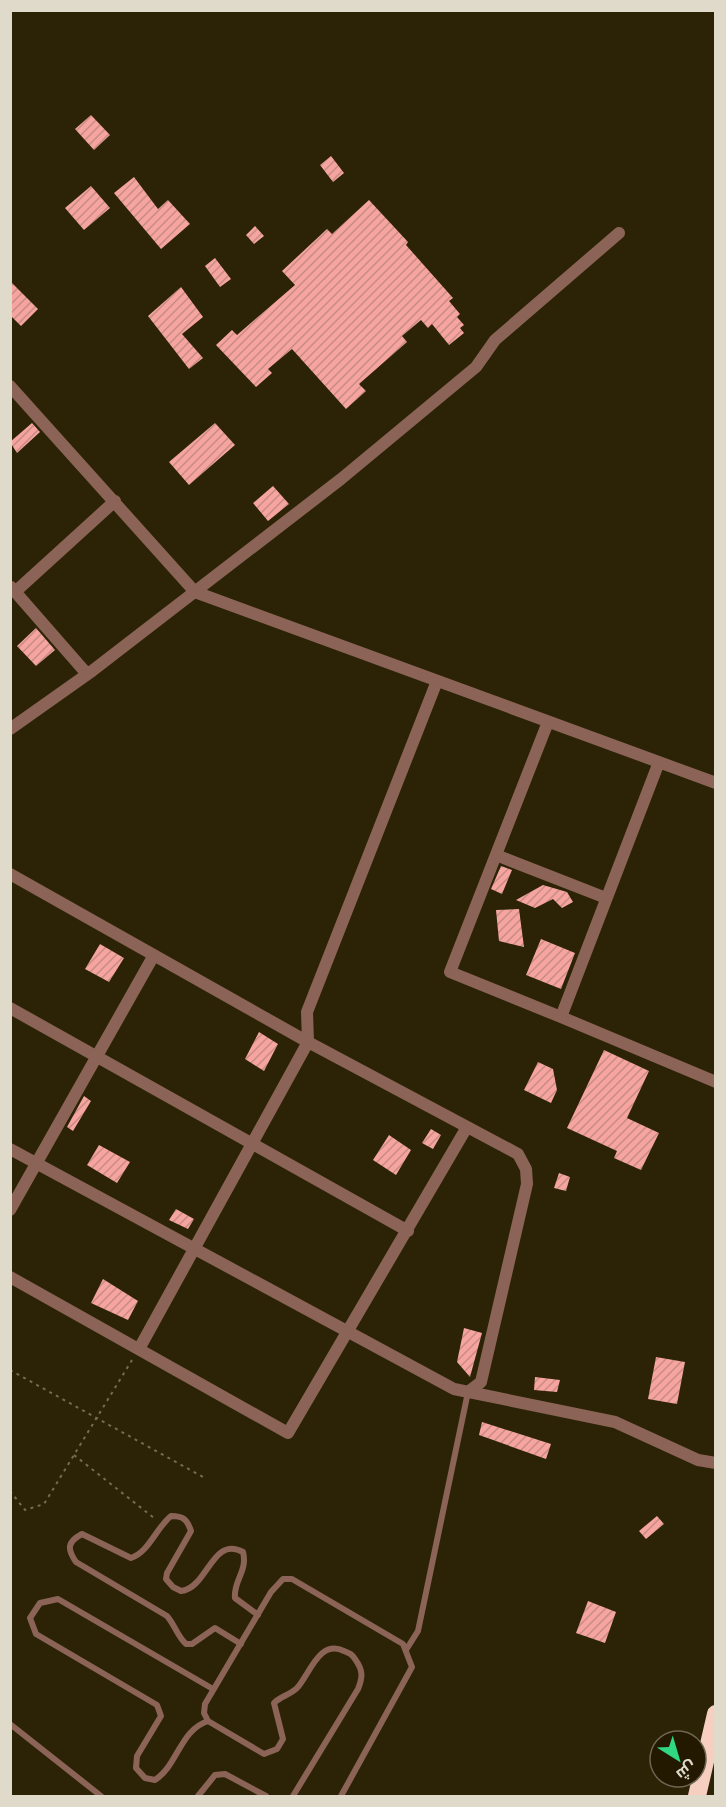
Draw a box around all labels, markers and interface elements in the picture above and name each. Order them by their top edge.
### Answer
north arrow [648,1729,708,1789]
text: ش [670,1753,704,1789]

